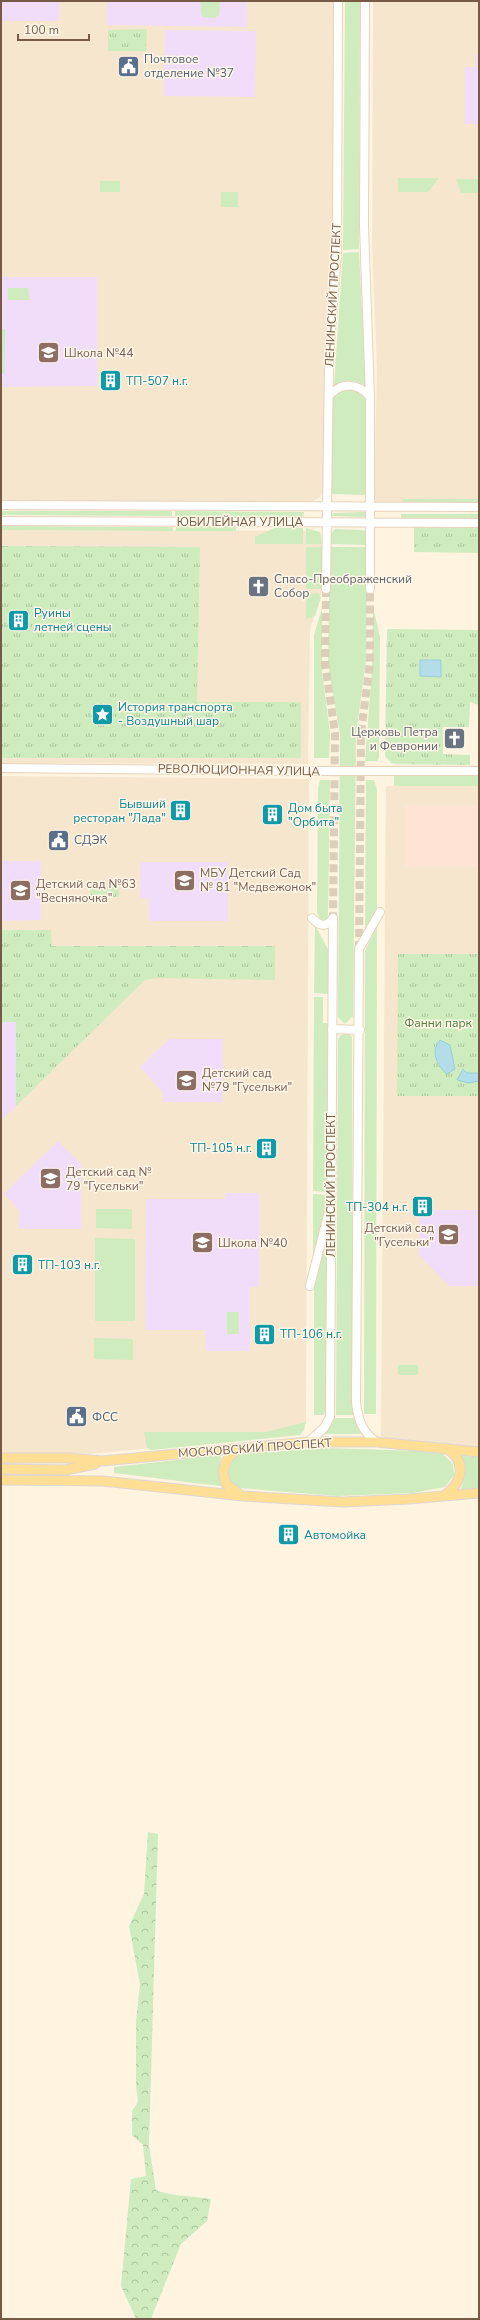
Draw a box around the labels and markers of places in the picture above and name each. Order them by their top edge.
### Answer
place label: Почтовое отделение №37 [144,51,234,81]
public building icon: Почтовое отделение №37 [116,53,142,79]
school or university icon: Школа №44 [36,340,62,366]
place label: Школа №44 [64,345,133,361]
building icon: ТП-507 н.г. [97,368,123,394]
place label: ТП-507 н.г. [126,373,188,389]
place label: Спасо-Преображенский Собор [274,571,412,601]
church icon: Спасо-Преображенский Собор [245,573,271,599]
place label: Руины летней сцены [34,605,112,635]
building icon: Руины летней сцены [6,607,32,633]
place label: История транспорта - Воздушный шар [118,699,233,729]
place icon: История транспорта - Воздушный шар [89,701,115,727]
place label: Церковь Петра и Февронии [351,724,438,754]
church icon: Церковь Петра и Февронии [441,726,467,752]
place label: Бывший ресторан "Лада" [73,796,166,826]
building icon: Бывший ресторан "Лада" [168,798,194,824]
place label: Дом быта "Орбита" [288,800,342,830]
building icon: Дом быта "Орбита" [259,802,285,828]
public building icon: СДЭК [45,827,71,853]
place label: СДЭК [74,832,107,848]
place label: МБУ Детский Сад № 81 "Медвежонок" [200,865,316,895]
school or university icon: МБУ Детский Сад № 81 "Медвежонок" [171,867,197,893]
place label: Детский сад №63 "Весняночка" [36,876,136,906]
school or university icon: Детский сад №63 "Весняночка" [8,878,34,904]
place label: Детский сад №79 "Гусельки" [202,1065,292,1095]
school or university icon: Детский сад №79 "Гусельки" [174,1067,200,1093]
building icon: ТП-105 н.г. [254,1135,280,1161]
place label: ТП-105 н.г. [190,1140,252,1156]
place label: Детский сад № 79 "Гусельки" [66,1164,152,1194]
school or university icon: Детский сад № 79 "Гусельки" [37,1166,63,1192]
building icon: ТП-304 н.г. [410,1194,436,1220]
place label: ТП-304 н.г. [346,1199,408,1215]
place label: Детский сад "Гусельки" [365,1220,434,1250]
school or university icon: Детский сад "Гусельки" [436,1222,462,1248]
school or university icon: Школа №40 [189,1230,215,1256]
place label: Школа №40 [218,1235,287,1251]
building icon: ТП-103 н.г. [10,1252,36,1278]
place label: ТП-103 н.г. [38,1257,100,1273]
building icon: ТП-106 н.г. [251,1321,277,1347]
place label: ТП-106 н.г. [280,1326,342,1342]
public building icon: ФСС [64,1404,90,1430]
place label: ФСС [92,1409,118,1425]
building icon: Автомойка [276,1522,302,1548]
place label: Автомойка [304,1527,366,1543]

